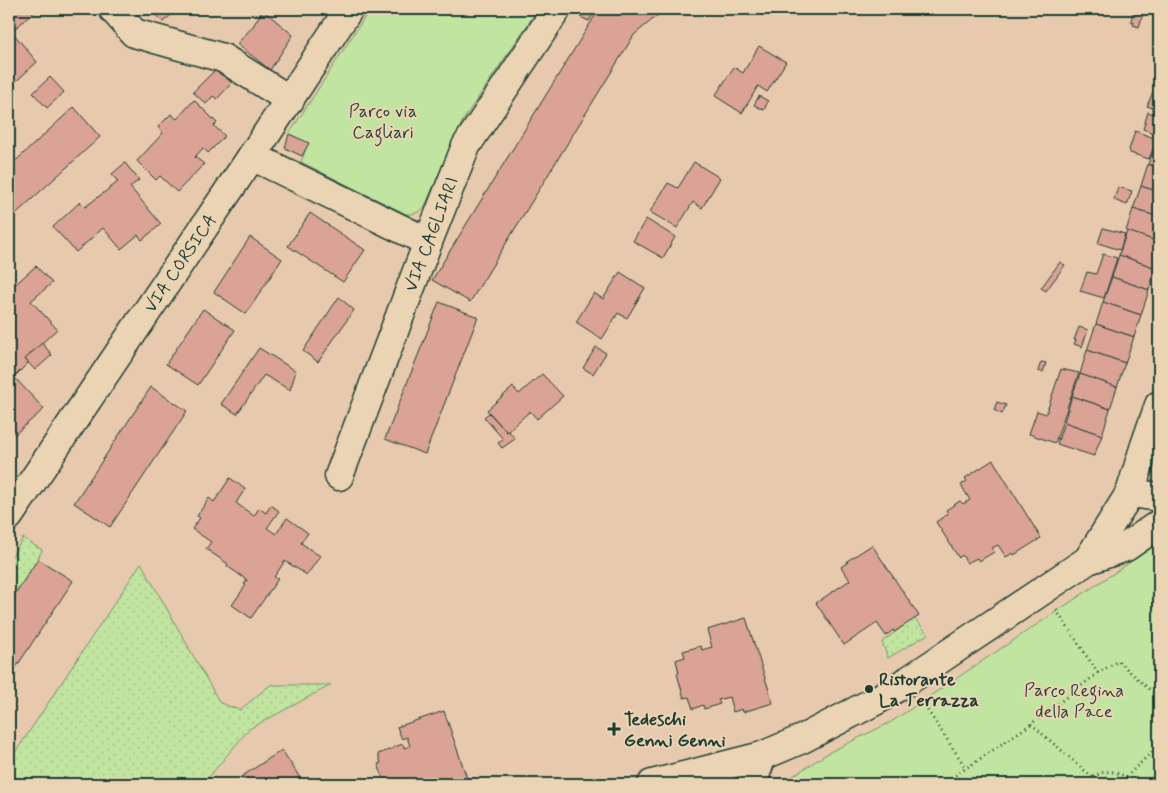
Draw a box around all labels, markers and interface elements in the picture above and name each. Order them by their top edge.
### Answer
park label: Parco via Cagliari [349,100,417,147]
street label: VIA CAGLIARI [399,174,465,295]
street label: VIA CORSICA [139,209,223,318]
place label: Ristorante La Terrazza [879,668,979,713]
park label: Parco Regina della Pace [1024,679,1124,724]
marker: Ristorante La Terrazza [863,683,875,695]
place label: Tedeschi Genni Genni [624,708,726,753]
marker: Tedeschi Genni Genni [608,723,620,735]

